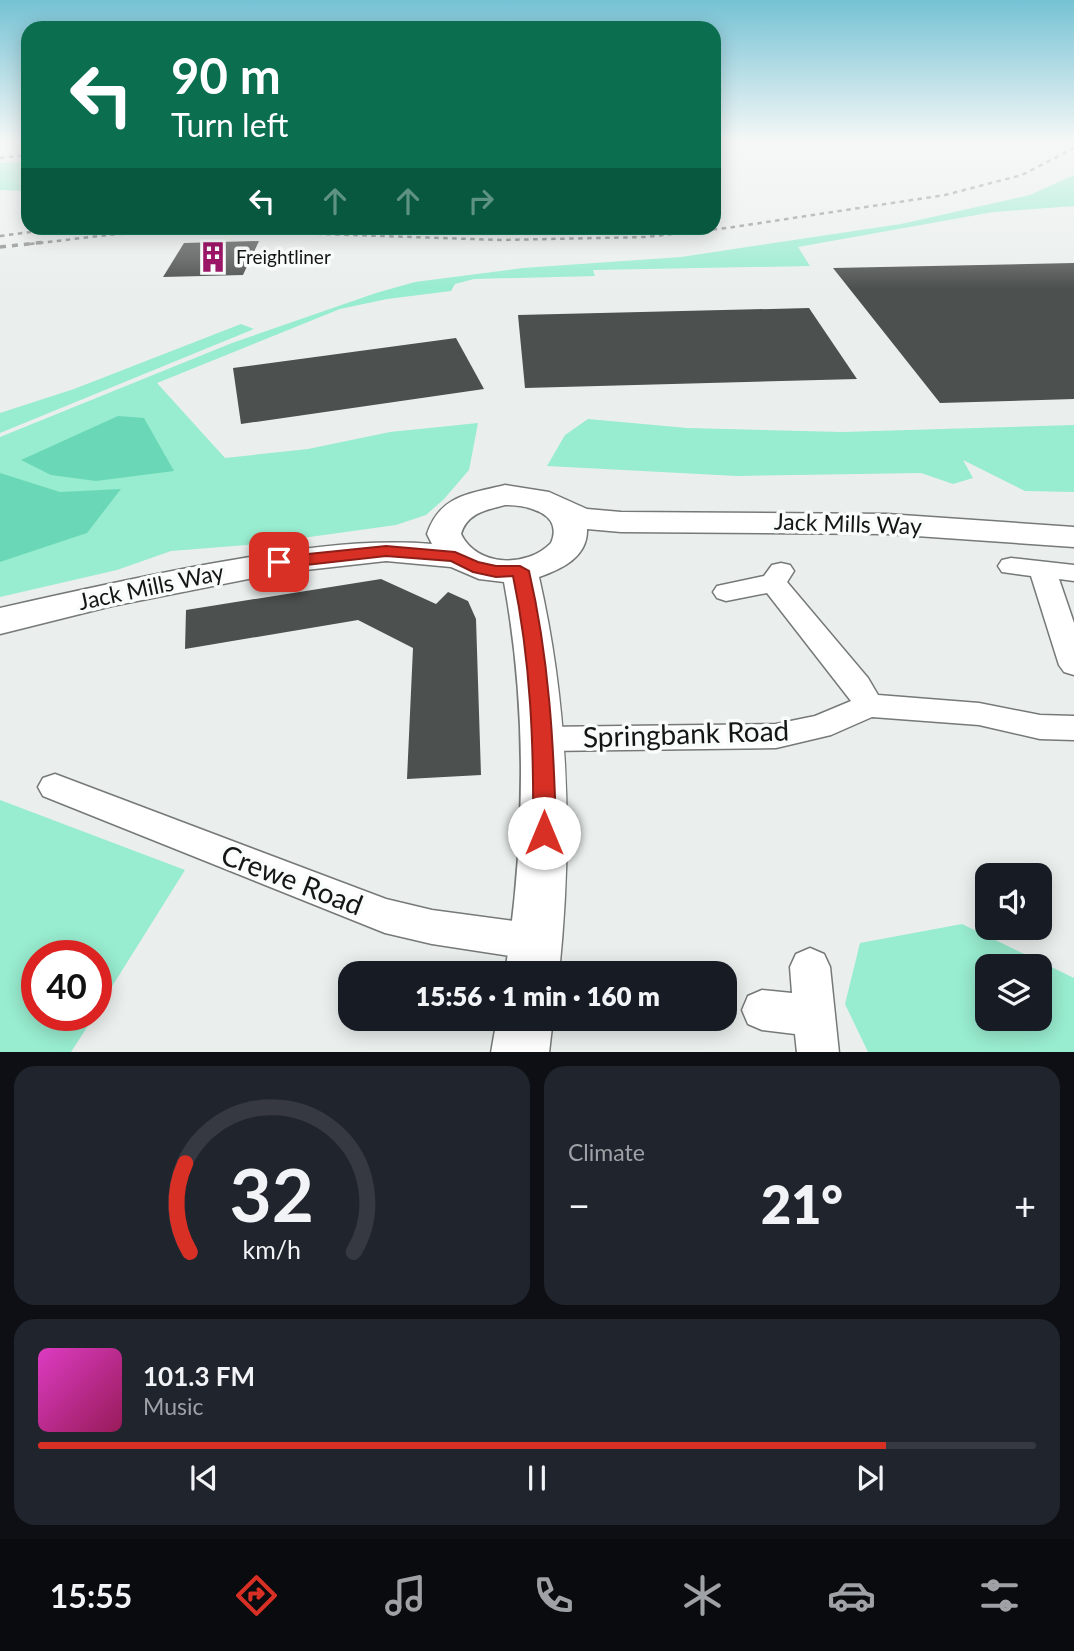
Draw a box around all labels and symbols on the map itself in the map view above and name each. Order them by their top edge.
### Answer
building icon: Freightliner [196,240,230,274]
place label: Freightliner [236,245,331,268]
street label: Jack Mills Way [774,506,923,540]
pin [249,532,309,592]
street label: Jack Mills Way [76,557,226,615]
street label: Springbank Road [582,712,790,754]
position arrow [507,796,581,870]
street label: Crewe Road [217,837,368,922]
speed limit sign: 40 [21,940,112,1031]

